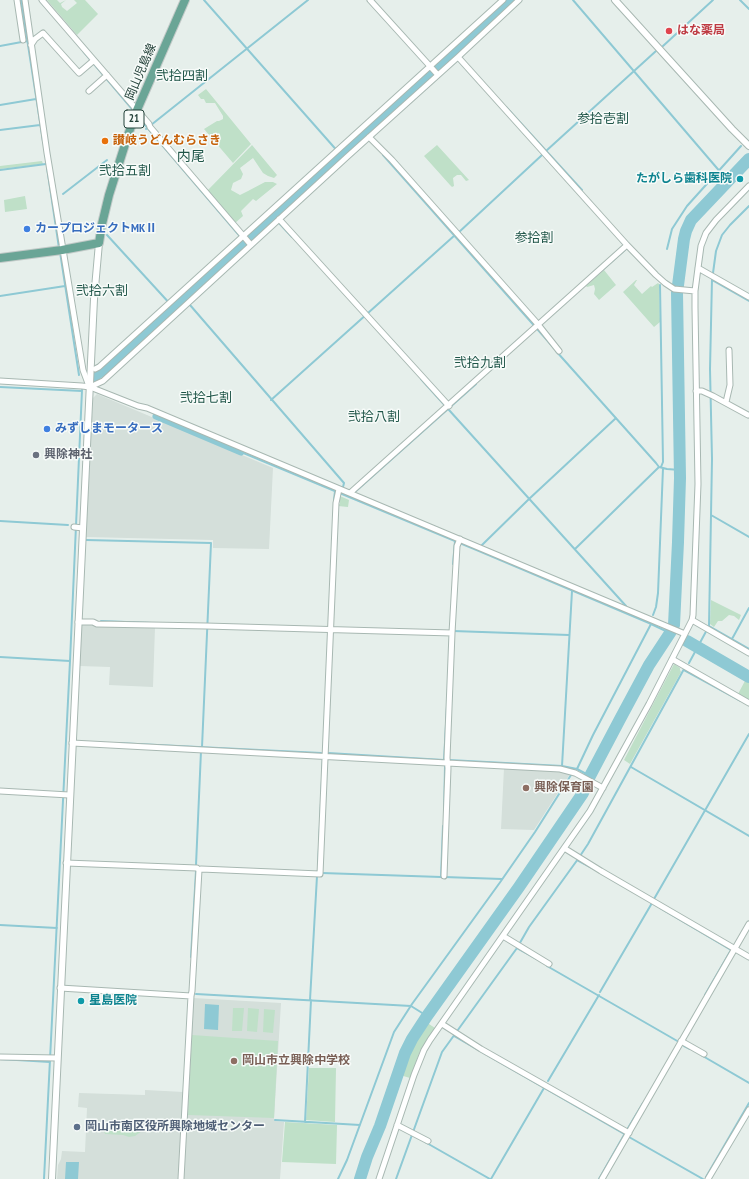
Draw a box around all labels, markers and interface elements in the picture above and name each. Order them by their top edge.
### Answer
place label: はな薬局 [677,24,725,38]
marker: はな薬局 [664,26,674,36]
street label: 岡山児島線 [123,42,159,102]
district label: 弐拾四割 [156,68,208,84]
road number: 21 [124,110,144,128]
district label: 参拾壱割 [577,111,629,127]
place label: 讃岐うどんむらさき [113,134,221,148]
marker: 讃岐うどんむらさき [100,136,110,146]
district label: 内尾 [177,149,205,165]
district label: 弐拾五割 [99,163,151,179]
place label: たがしら歯科医院 [636,172,732,186]
marker: たがしら歯科医院 [735,174,745,184]
place label: カープロジェクトMKⅡ [35,222,157,236]
marker: カープロジェクトMKⅡ [22,224,32,234]
district label: 参拾割 [515,230,553,246]
district label: 弐拾六割 [76,283,128,299]
district label: 弐拾九割 [454,355,506,371]
district label: 弐拾七割 [180,390,232,406]
district label: 弐拾八割 [348,409,400,425]
place label: みずしまモータース [55,422,163,436]
marker: みずしまモータース [42,424,52,434]
place label: 興除神社 [44,448,92,462]
marker: 興除神社 [31,450,41,460]
place label: 興除保育園 [534,781,594,795]
marker: 興除保育園 [521,783,531,793]
place label: 星島医院 [89,994,137,1008]
marker: 星島医院 [76,996,86,1006]
place label: 岡山市立興除中学校 [242,1054,350,1068]
marker: 岡山市立興除中学校 [229,1056,239,1066]
place label: 岡山市南区役所興除地域センター [85,1120,265,1134]
marker: 岡山市南区役所興除地域センター [72,1122,82,1132]

